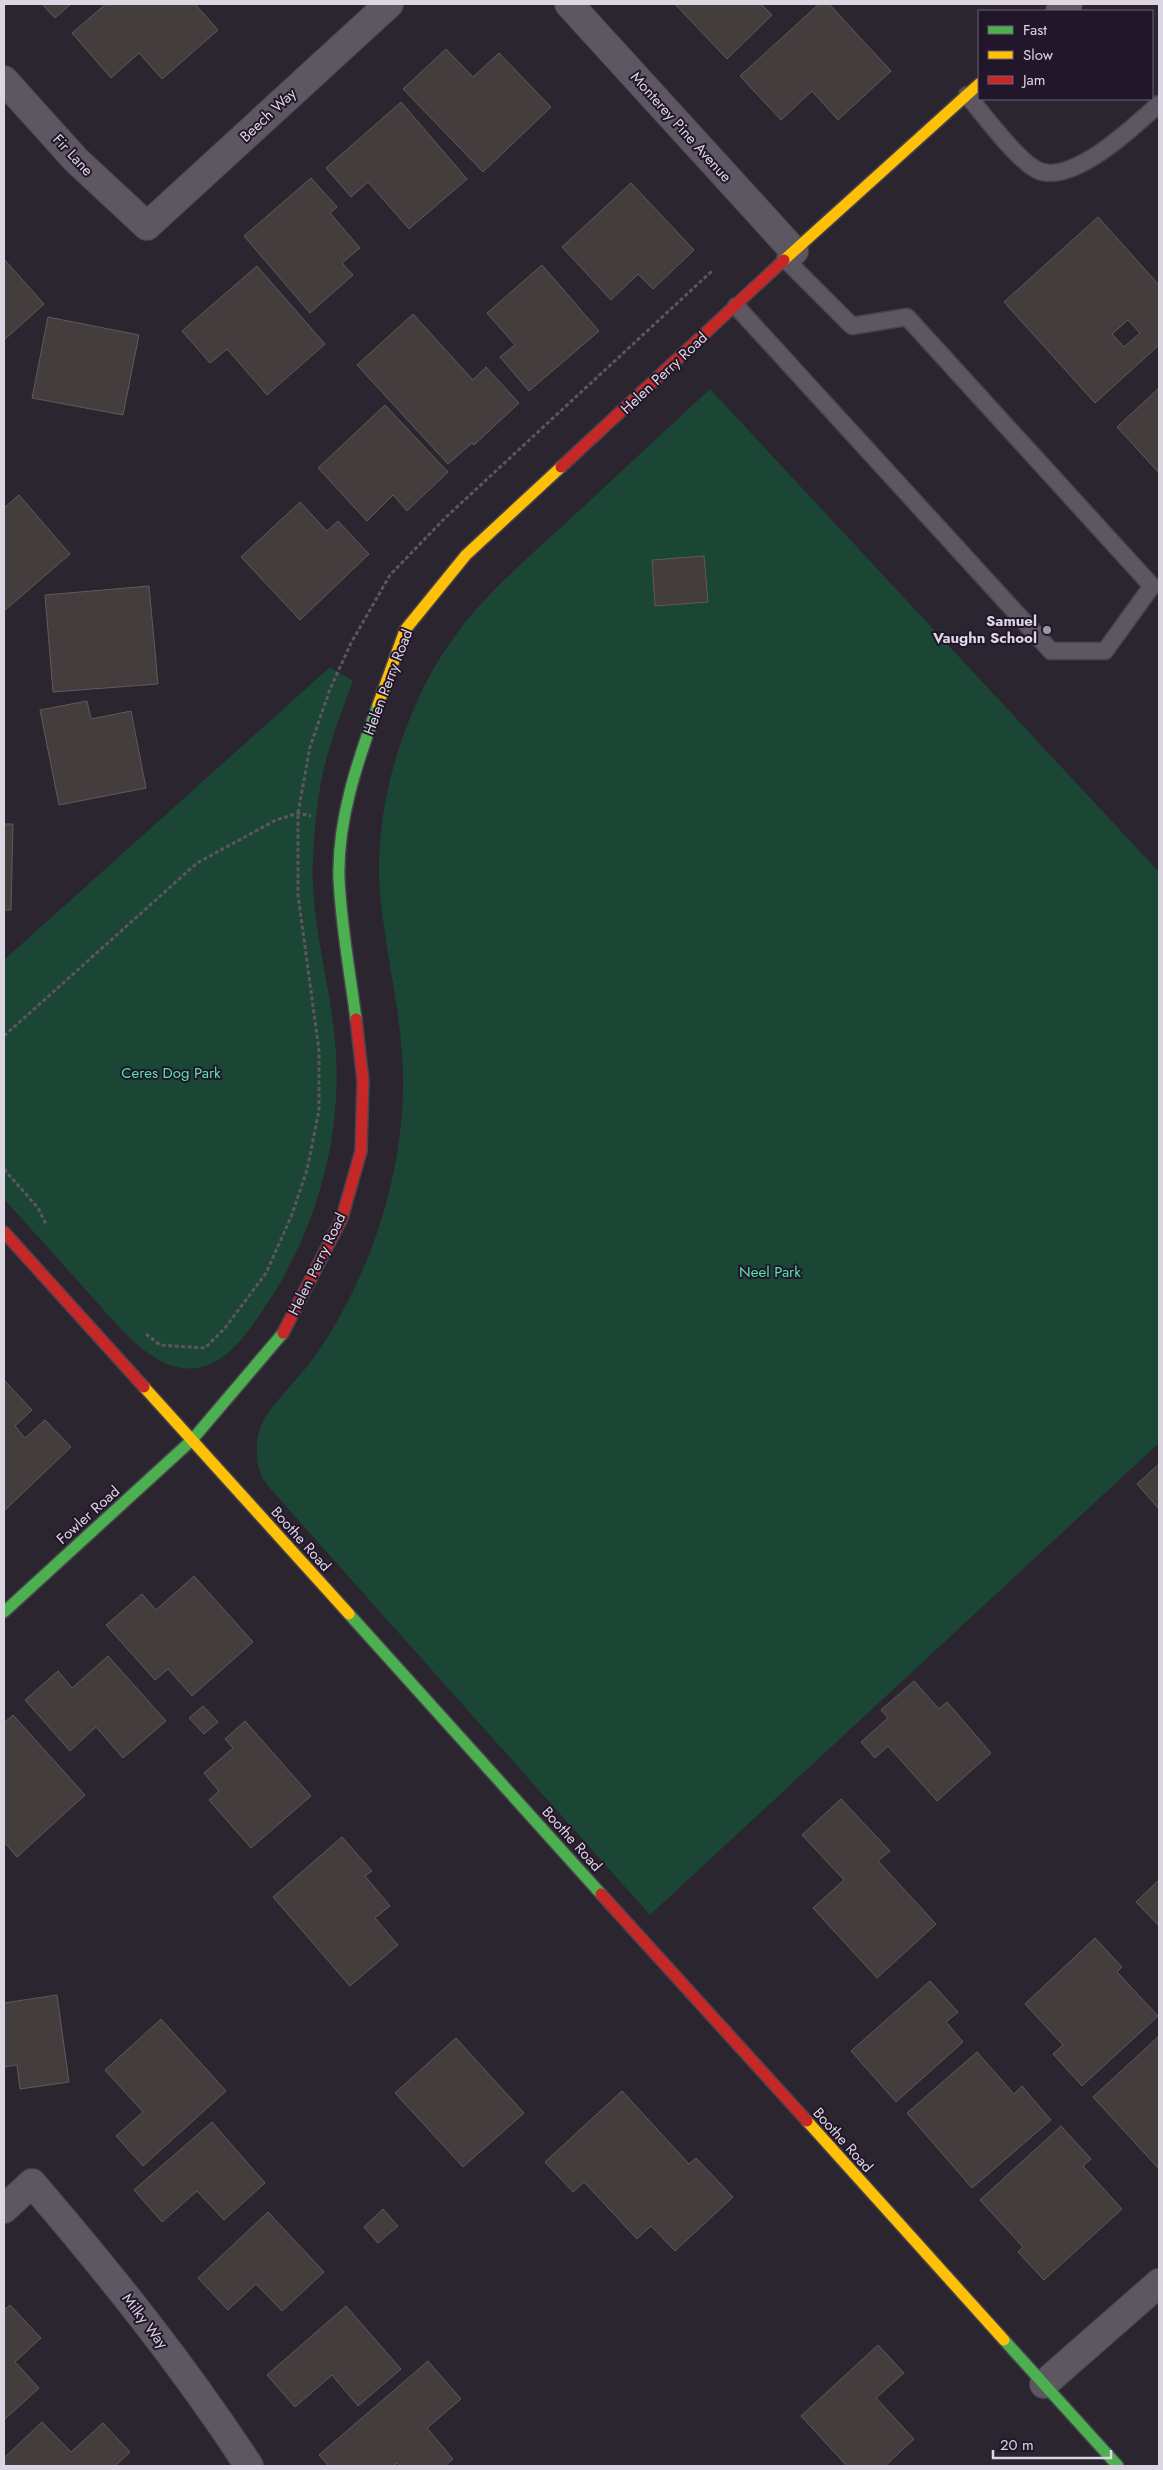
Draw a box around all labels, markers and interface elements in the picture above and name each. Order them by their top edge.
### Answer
legend [978,10,1153,100]
text: Fast [1023,19,1047,41]
text: Slow [1023,44,1054,66]
street label: Monterey Pine Avenue [625,67,737,187]
text: Jam [1021,69,1046,91]
street label: Beech Way [235,83,302,147]
street label: Fir Lane [48,129,98,181]
street label: Helen Perry Road [616,327,712,419]
place label: Samuel Vaughn School [932,610,1037,649]
marker: Samuel Vaughn School [1041,624,1053,636]
street label: Helen Perry Road [358,626,418,738]
park label: Ceres Dog Park [121,1062,221,1084]
street label: Helen Perry Road [283,1209,351,1319]
park label: Neel Park [739,1261,801,1283]
street label: Fowler Road [52,1481,124,1549]
street label: Boothe Road [266,1502,336,1576]
street label: Boothe Road [537,1802,607,1876]
street label: Boothe Road [808,2103,878,2177]
street label: Milky Way [117,2289,173,2354]
scale bar [993,2428,1110,2460]
text: 20 m [1000,2434,1034,2456]

